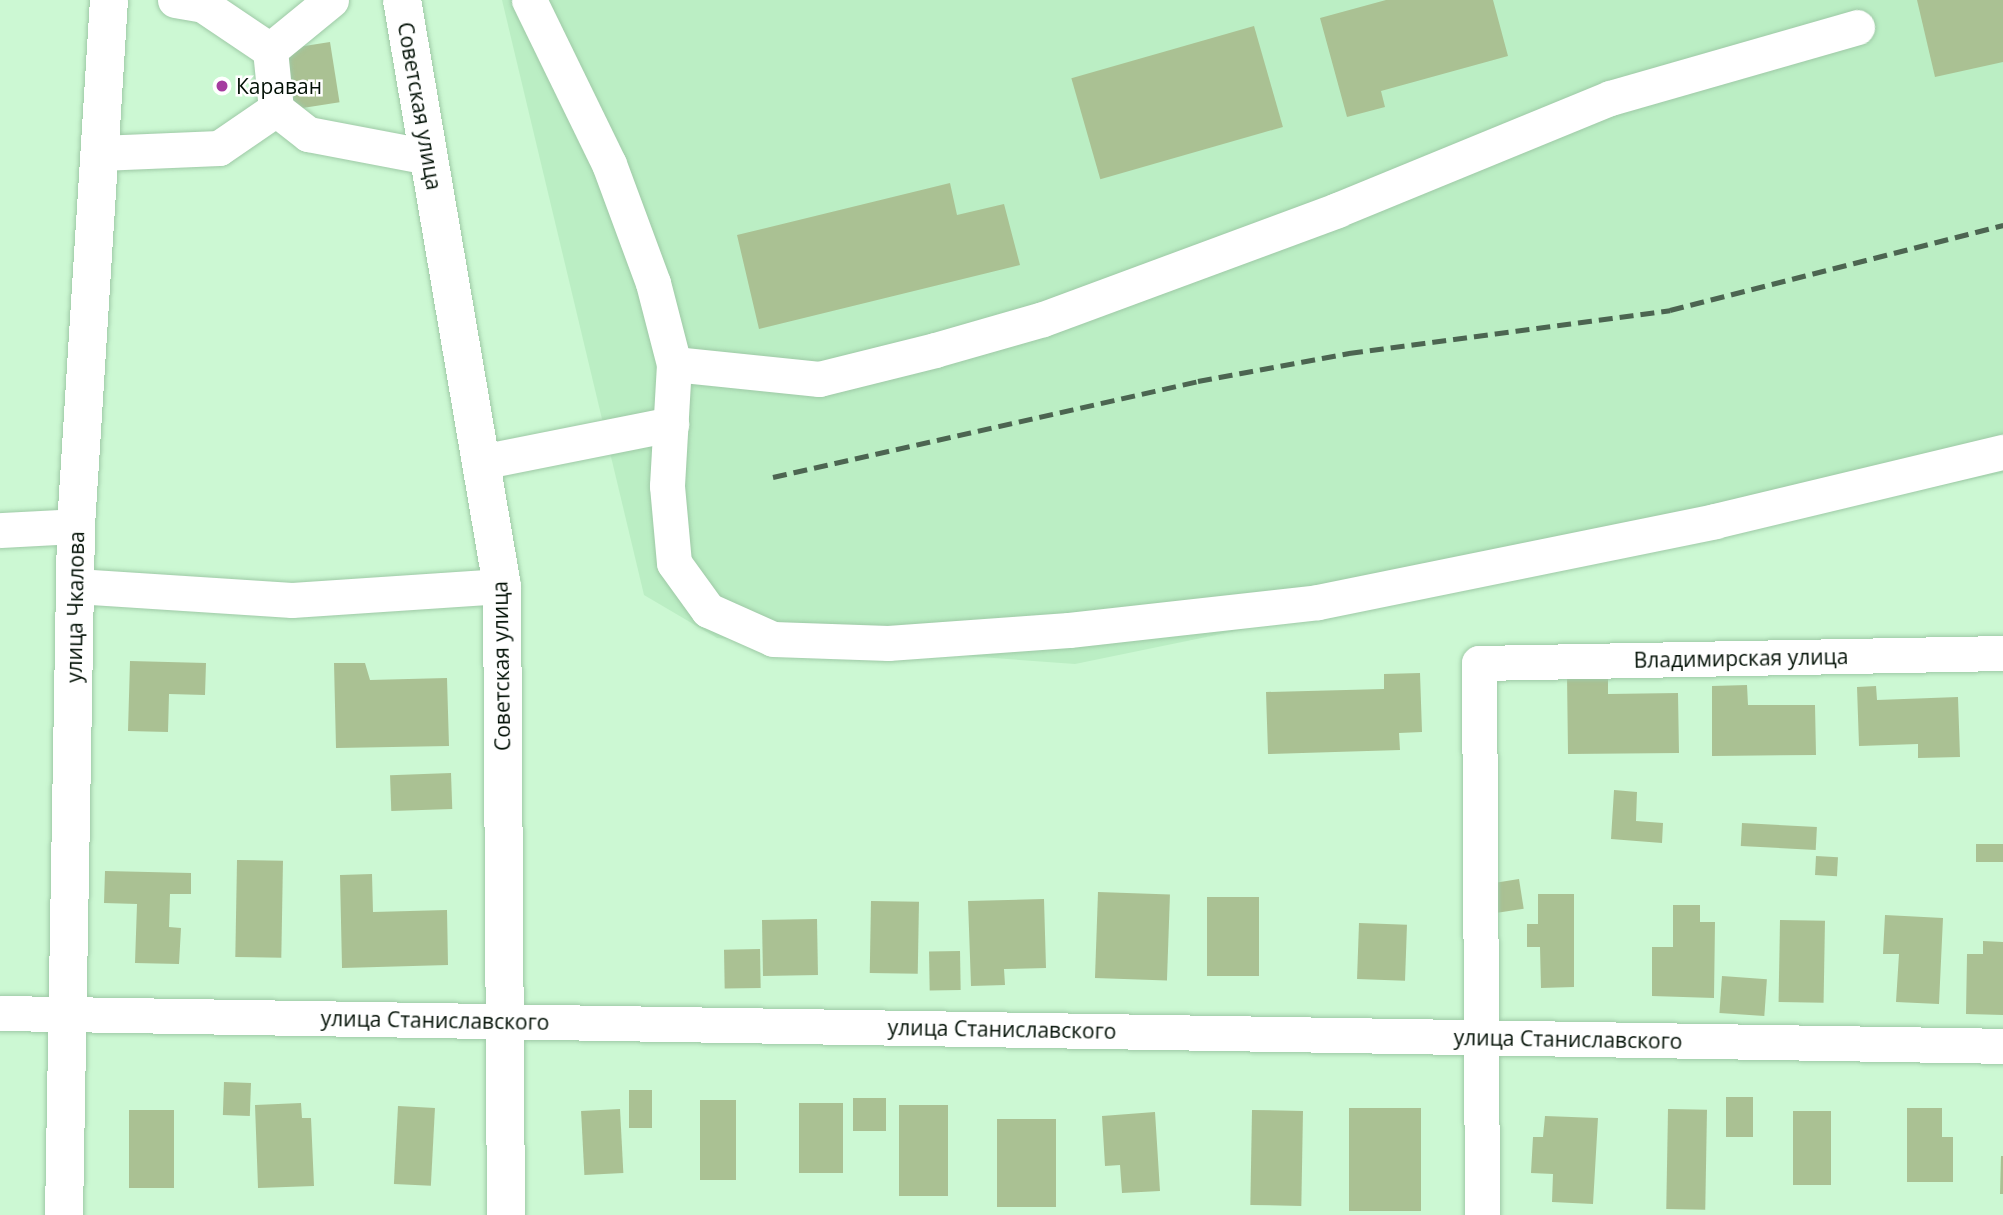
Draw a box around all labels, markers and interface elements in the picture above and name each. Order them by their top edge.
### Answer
street label: Советская улица [393,20,447,192]
place label: Караван [236,73,322,99]
marker: Караван [214,78,230,94]
street label: улица Чкалова [61,531,89,683]
street label: Советская улица [487,581,515,751]
street label: Владимирская улица [1633,644,1849,672]
street label: улица Станиславского [320,1005,550,1035]
street label: улица Станиславского [887,1014,1117,1044]
street label: улица Станиславского [1453,1024,1683,1054]

